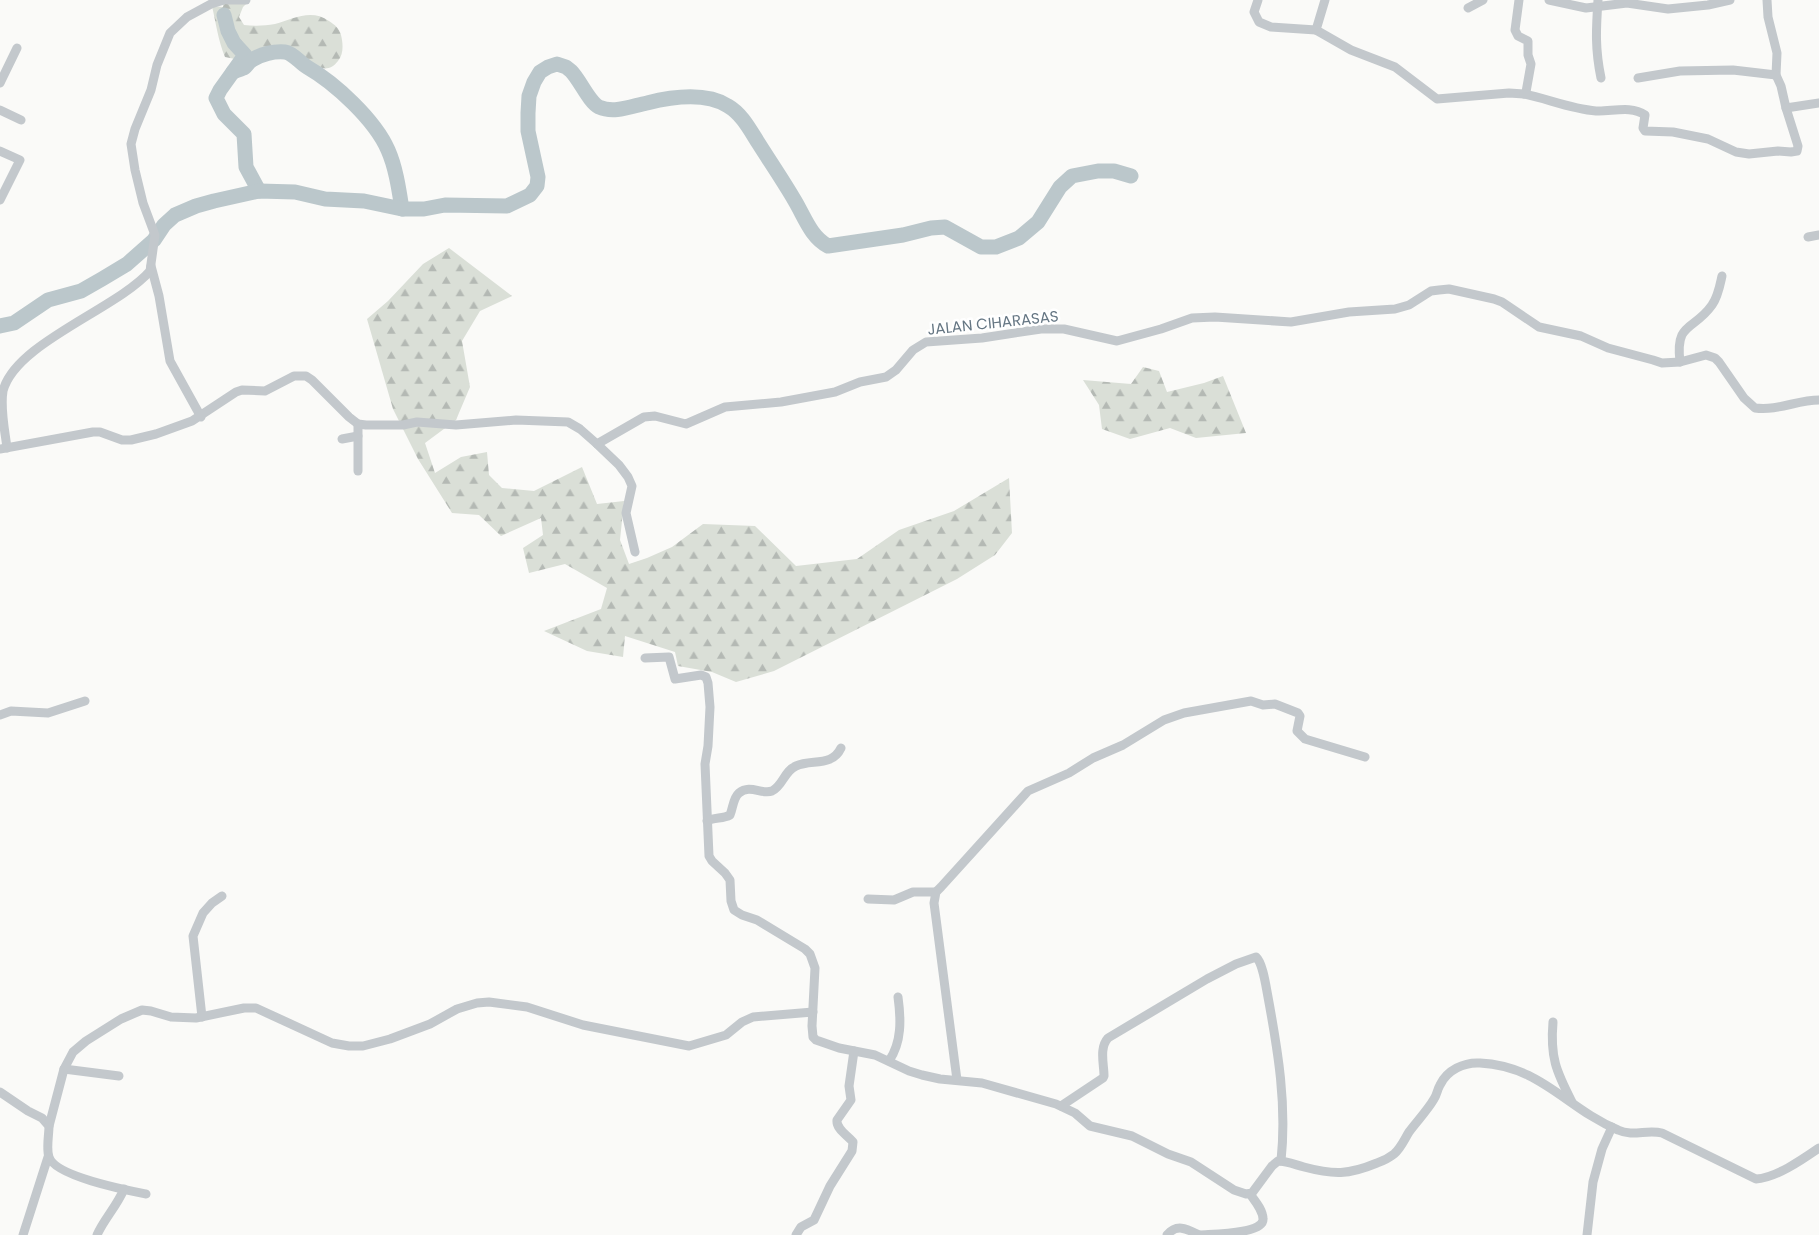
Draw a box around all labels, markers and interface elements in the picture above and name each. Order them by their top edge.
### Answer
street label: JALAN CIHARASAS [926,305,1060,340]

